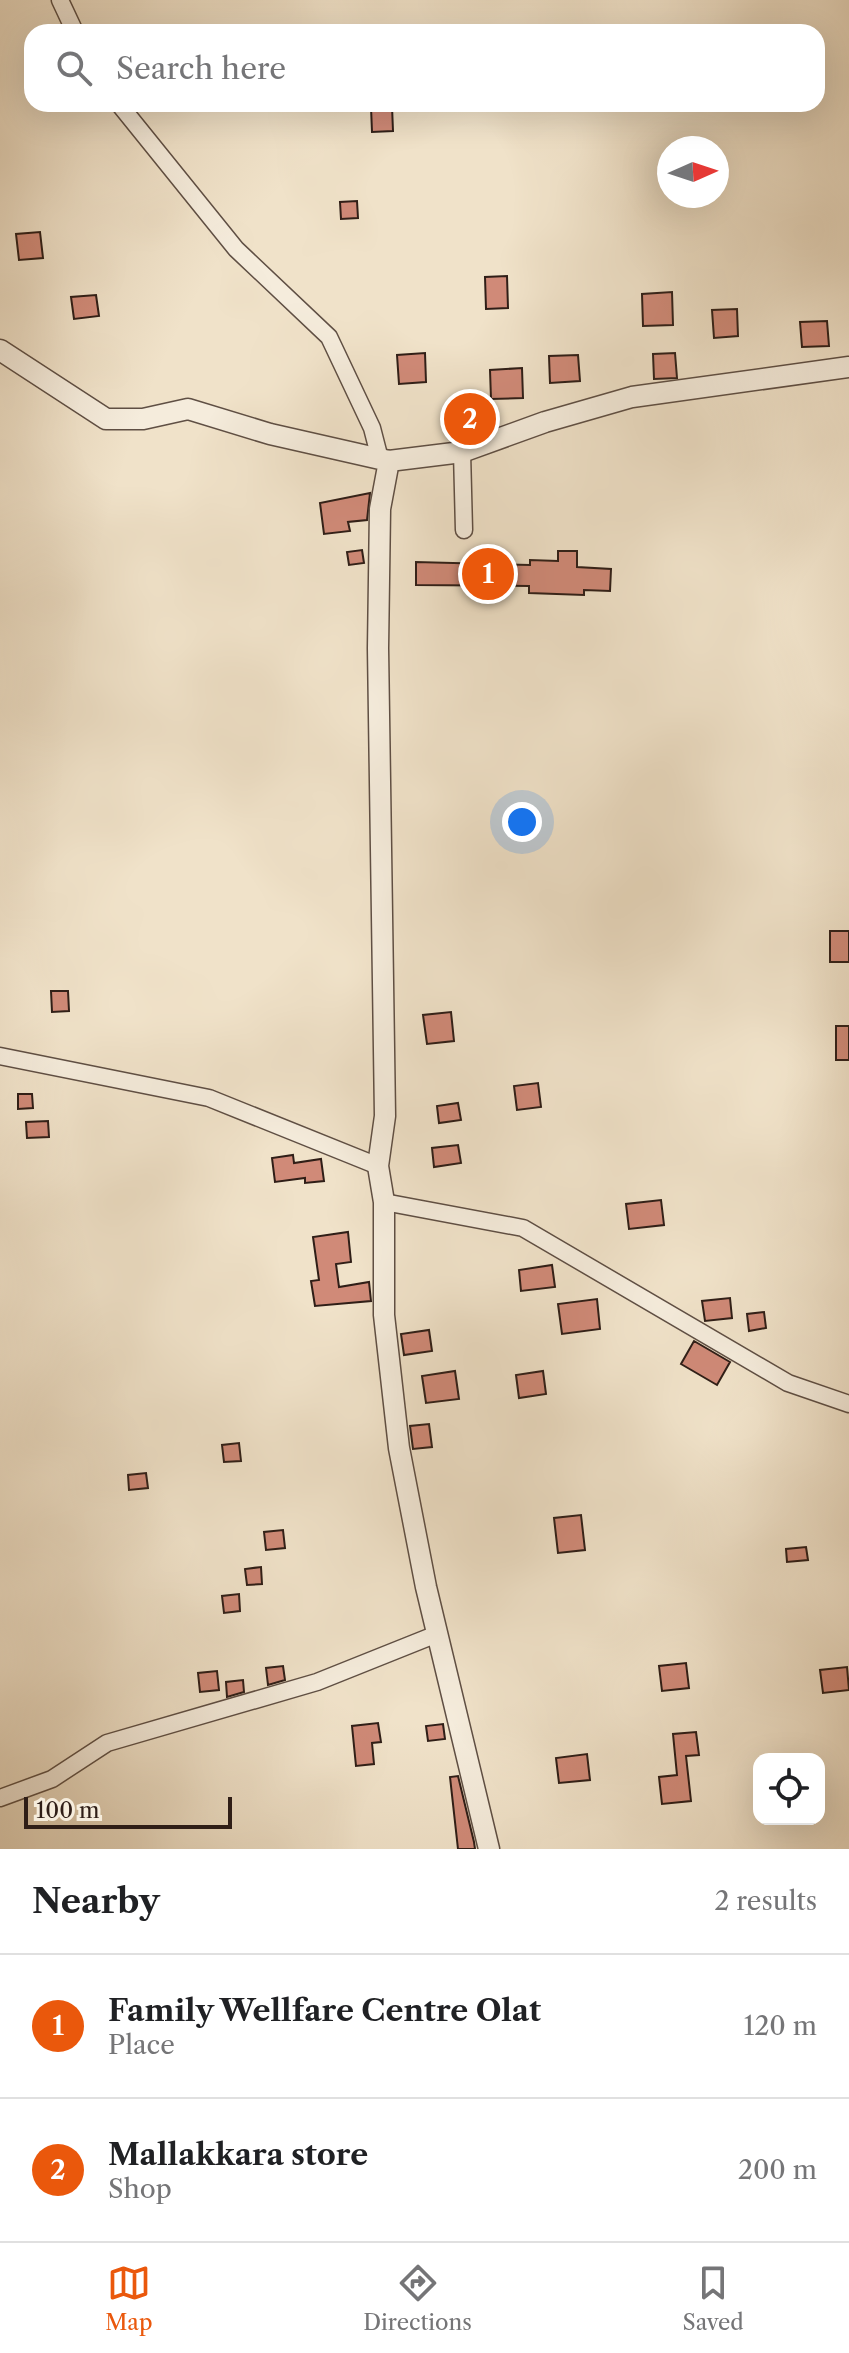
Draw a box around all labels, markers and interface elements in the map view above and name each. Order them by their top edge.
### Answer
search box [24,24,825,112]
icon: search [52,46,96,90]
text: Search here [116,50,286,87]
north arrow [657,136,729,208]
pin: 2 [444,389,496,449]
pin: 1 [462,544,514,604]
your location [502,802,542,842]
map controls [753,1753,825,1825]
button: locate [753,1753,825,1825]
scale bar [24,1793,232,1829]
text: 100 m [36,1797,99,1824]
text: Nearby [32,1880,160,1922]
text: 2 results [714,1885,817,1917]
text: Family Wellfare Centre Olat [108,1992,541,2029]
text: 1 [52,2010,64,2042]
text: 120 m [743,2010,817,2042]
text: Place [108,2029,175,2061]
text: Mallakkara store [108,2136,368,2173]
text: 2 [50,2154,66,2186]
text: 200 m [738,2154,817,2186]
text: Shop [108,2173,172,2205]
tab: Map [105,2261,153,2336]
tab: Directions [363,2261,472,2336]
tab: Saved [683,2261,744,2336]

